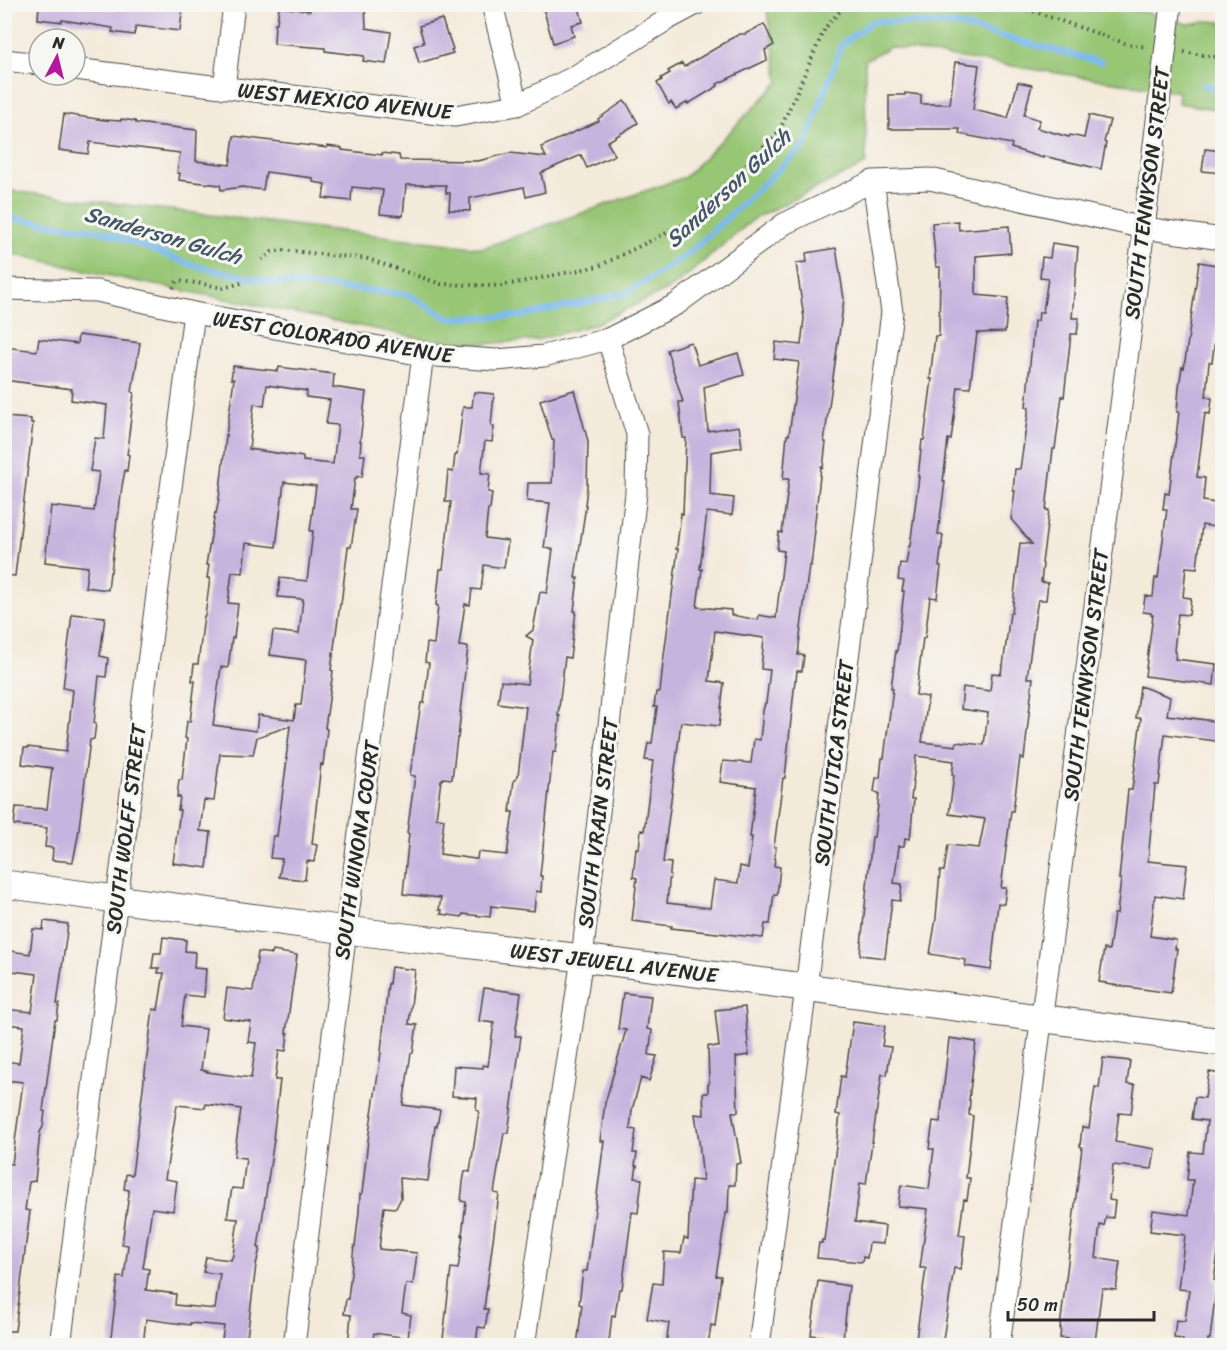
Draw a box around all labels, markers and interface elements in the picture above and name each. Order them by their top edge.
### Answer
north arrow [27,27,87,87]
text: N [51,27,67,58]
street label: SOUTH TENNYSON STREET [1113,63,1181,321]
street label: WEST MEXICO AVENUE [236,71,456,131]
water label: Sanderson Gulch [656,117,802,257]
water label: Sanderson Gulch [80,194,248,277]
street label: WEST COLORADO AVENUE [210,299,457,375]
street label: SOUTH TENNYSON STREET [1052,545,1120,803]
street label: SOUTH UTICA STREET [803,656,866,868]
street label: SOUTH VRAIN STREET [566,715,630,930]
street label: SOUTH WOLFF STREET [94,720,158,936]
street label: SOUTH WINONA COURT [323,737,391,962]
street label: WEST JEWELL AVENUE [508,931,721,995]
scale bar [1008,1284,1154,1322]
text: 50 m [1017,1289,1058,1321]

